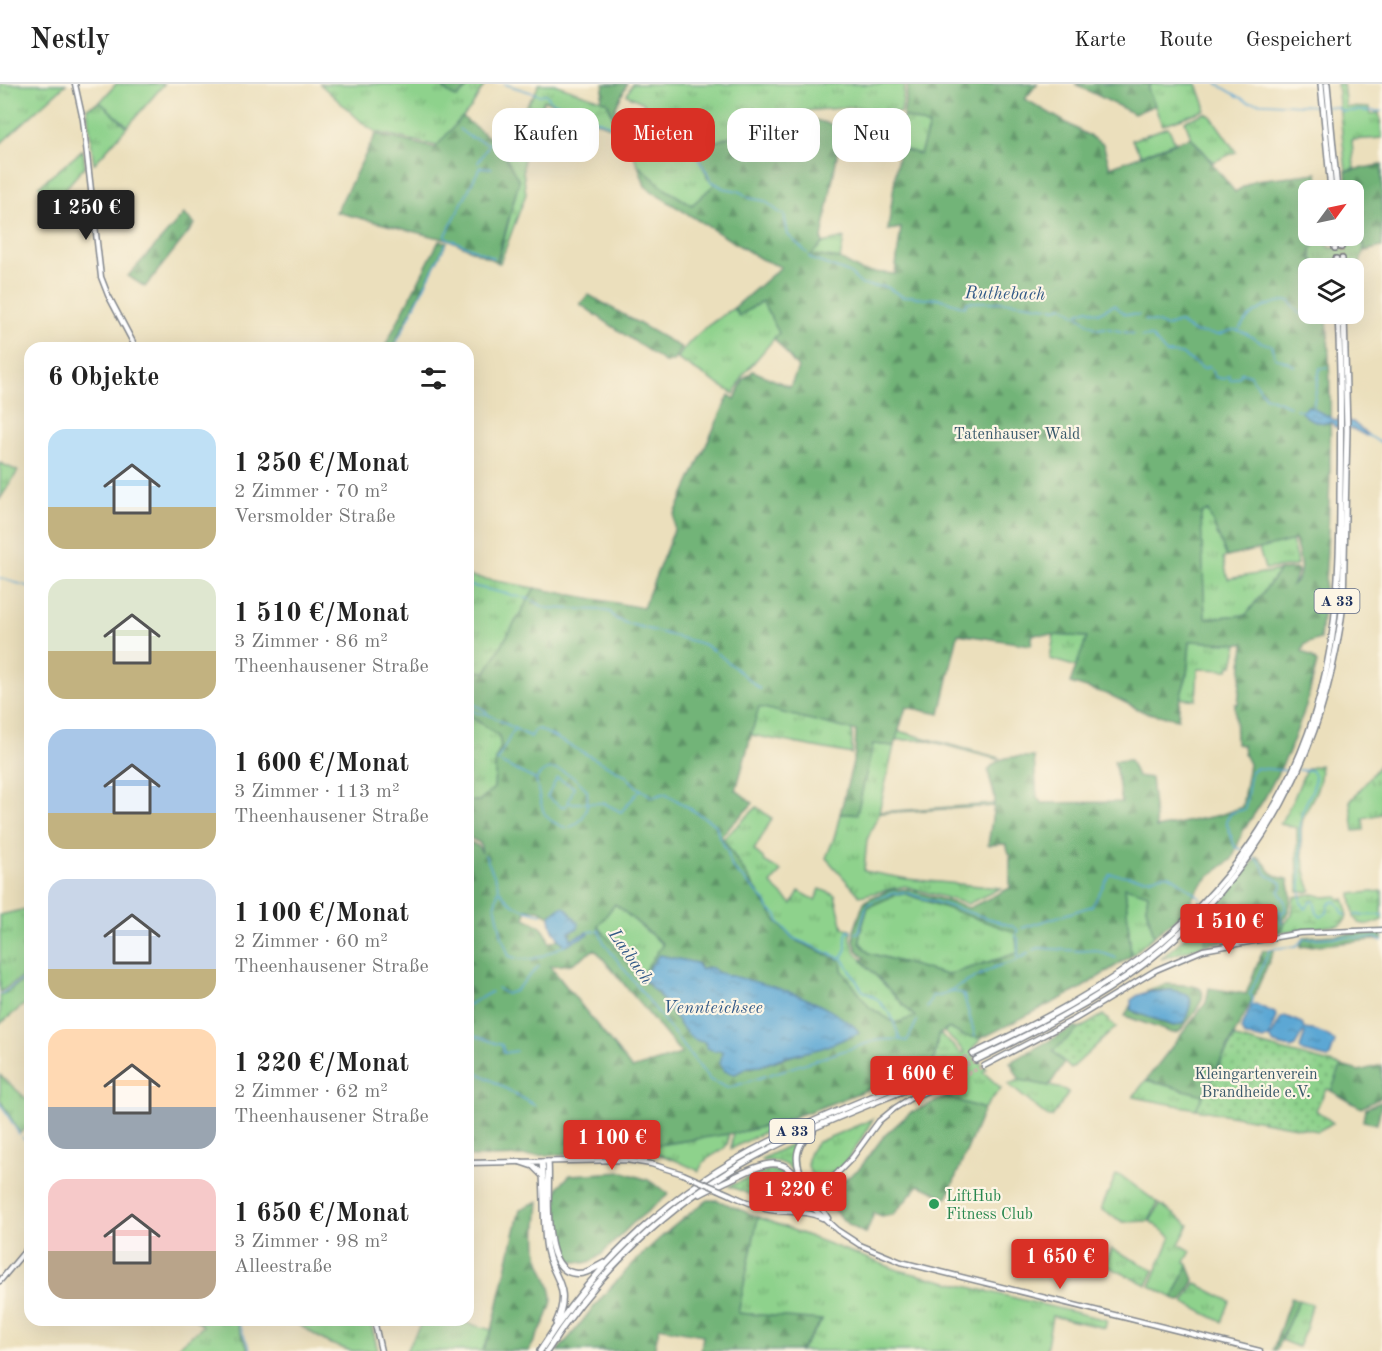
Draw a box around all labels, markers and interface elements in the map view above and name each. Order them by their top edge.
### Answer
text: Nestly [30,27,110,55]
text: Karte [1074,30,1126,51]
text: Route [1159,30,1213,51]
text: Gespeichert [1246,30,1352,51]
chip: Kaufen [492,108,599,162]
chip: Mieten [611,108,715,162]
chip: Filter [727,108,820,162]
chip: Neu [832,108,911,162]
north arrow [1298,180,1364,246]
map controls [1298,180,1364,324]
pin: 1 250 € [31,190,141,241]
text: 1 250 € [51,199,121,219]
button: layers [1298,258,1364,324]
water label: Ruthebach [963,284,1046,304]
icon: filters [417,362,450,395]
text: 6 Objekte [48,365,160,391]
park label: Tatenhauser Wald [954,427,1080,443]
text: 1 250 €/Monat [234,451,409,477]
icon: home [96,453,168,525]
text: 2 Zimmer · 70 m² [234,482,388,502]
text: Versmolder Straße [234,507,395,527]
road number: A 33 [1314,589,1360,613]
text: 1 510 €/Monat [234,601,409,627]
icon: home [96,603,168,675]
text: 3 Zimmer · 86 m² [234,632,388,652]
text: Theenhausener Straße [234,657,429,677]
text: 1 600 €/Monat [234,751,409,777]
icon: home [96,753,168,825]
text: 3 Zimmer · 113 m² [234,782,399,802]
text: Theenhausener Straße [234,807,429,827]
text: 1 100 €/Monat [234,901,409,927]
icon: home [96,903,168,975]
pin: 1 510 € [1174,904,1284,955]
text: 1 510 € [1194,913,1264,933]
water label: Laibach [604,925,656,988]
text: 2 Zimmer · 60 m² [234,932,388,952]
text: Theenhausener Straße [234,957,429,977]
water label: Vennteichsee [663,999,763,1017]
text: 1 220 €/Monat [234,1051,409,1077]
icon: home [96,1053,168,1125]
pin: 1 600 € [864,1056,974,1107]
text: 1 600 € [884,1065,954,1085]
park label: Kleingartenverein Brandheide e.V. [1194,1067,1318,1101]
text: 2 Zimmer · 62 m² [234,1082,388,1102]
text: Theenhausener Straße [234,1107,429,1127]
road number: A 33 [770,1119,814,1143]
pin: 1 100 € [557,1120,667,1171]
text: 1 100 € [577,1129,647,1149]
pin: 1 220 € [743,1172,853,1223]
text: 1 220 € [763,1181,833,1201]
place label: LiftHub Fitness Club [946,1189,1033,1223]
marker: LiftHub Fitness Club [927,1197,941,1211]
text: 1 650 €/Monat [234,1201,409,1227]
icon: home [96,1203,168,1275]
text: 3 Zimmer · 98 m² [234,1232,388,1252]
pin: 1 650 € [1005,1239,1115,1290]
text: 1 650 € [1025,1248,1095,1268]
text: Alleestraße [234,1257,332,1277]

